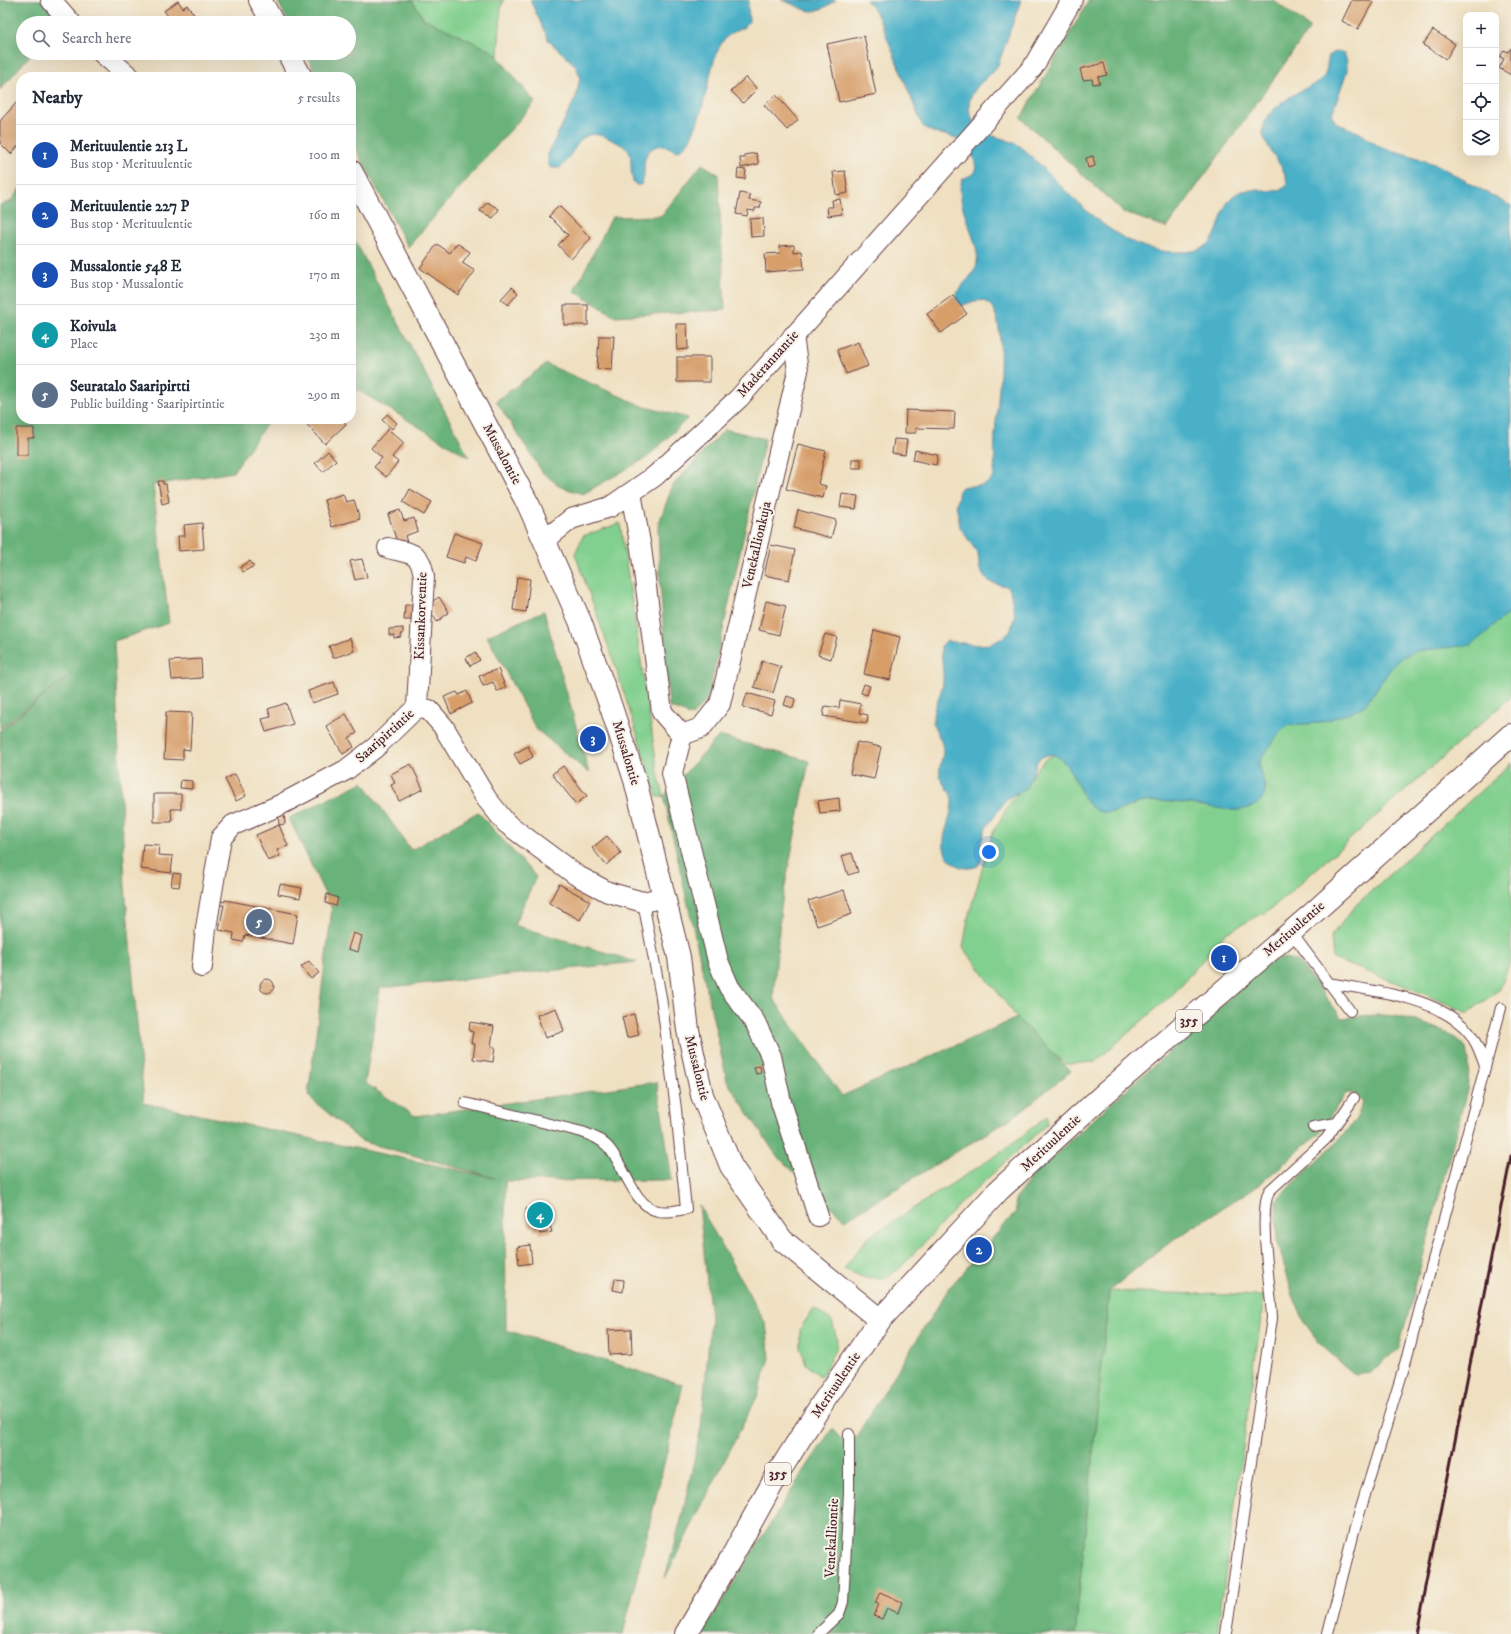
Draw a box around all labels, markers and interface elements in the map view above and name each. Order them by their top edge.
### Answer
map controls [1463,12,1499,156]
button: + [1463,12,1499,48]
search box [16,16,356,60]
icon: search [30,27,52,49]
text: Search here [62,29,131,48]
button: − [1463,48,1499,84]
button: locate [1463,84,1499,120]
text: Nearby [32,87,82,109]
text: 5 results [298,90,340,106]
button: layers [1463,120,1499,156]
text: Merituulentie 213 L [70,137,187,156]
text: 1 [43,147,47,163]
text: 100 m [309,147,340,163]
text: Bus stop · Merituulentie [70,156,193,172]
text: Merituulentie 227 P [70,197,189,216]
text: 2 [42,207,48,223]
text: 160 m [309,207,340,223]
text: Bus stop · Merituulentie [70,216,193,232]
text: Mussalontie 548 E [70,257,181,276]
text: 3 [43,267,47,283]
text: 170 m [309,267,340,283]
text: Bus stop · Mussalontie [70,276,184,292]
text: Koivula [70,317,116,336]
street label: Maderannantie [733,326,803,401]
text: 4 [41,327,49,343]
text: 230 m [309,327,340,343]
text: Place [70,336,98,352]
text: Seuratalo Saaripirtti [70,377,190,396]
text: 5 [42,387,48,403]
text: 290 m [308,387,340,403]
text: Public building · Saaripirtintie [70,396,225,412]
street label: Mussalontie [478,420,526,488]
street label: Venekallionkuja [738,500,776,591]
street label: Kissankorventie [410,571,432,660]
street label: Saaripirtintie [352,705,418,767]
street label: Mussalontie [608,718,644,788]
pin: 3 [580,724,606,754]
your location [979,842,999,862]
street label: Merituulentie [1259,897,1329,961]
pin: 5 [246,907,272,937]
pin: 1 [1211,943,1237,973]
road number: 355 [1176,1010,1202,1032]
street label: Mussalontie [680,1033,714,1103]
street label: Merituulentie [1017,1110,1085,1176]
pin: 4 [527,1200,553,1230]
pin: 2 [966,1235,992,1265]
street label: Merituulentie [807,1348,865,1422]
road number: 355 [765,1463,791,1485]
street label: Venekalliontie [821,1497,843,1579]

